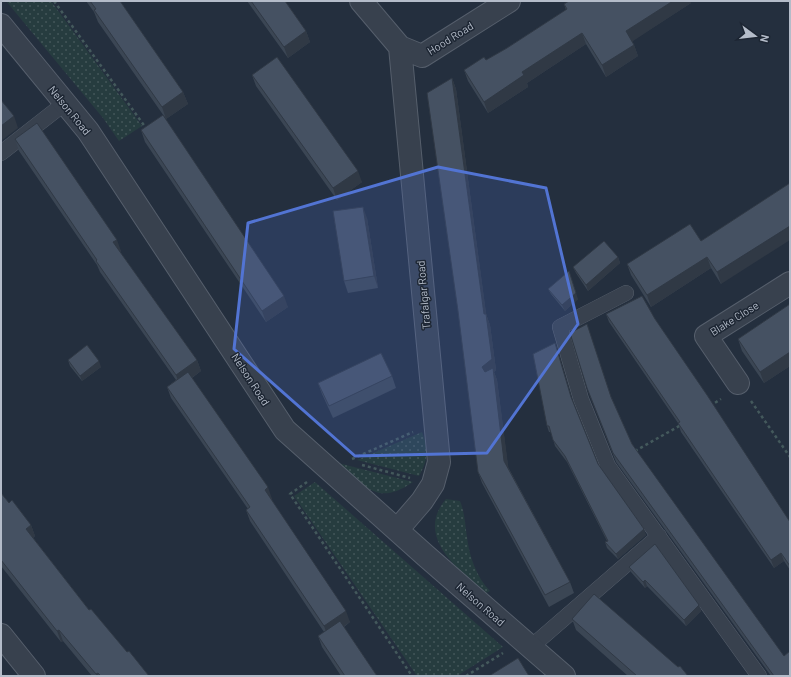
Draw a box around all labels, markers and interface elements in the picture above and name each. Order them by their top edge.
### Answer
north arrow [735,16,775,56]
street label: Hood Road [425,19,475,57]
text: N [758,33,772,44]
street label: Nelson Road [46,83,94,137]
street label: Trafalgar Road [414,260,432,330]
street label: Blake Close [707,298,761,338]
street label: Nelson Road [229,350,273,408]
street label: Nelson Road [454,580,508,628]

